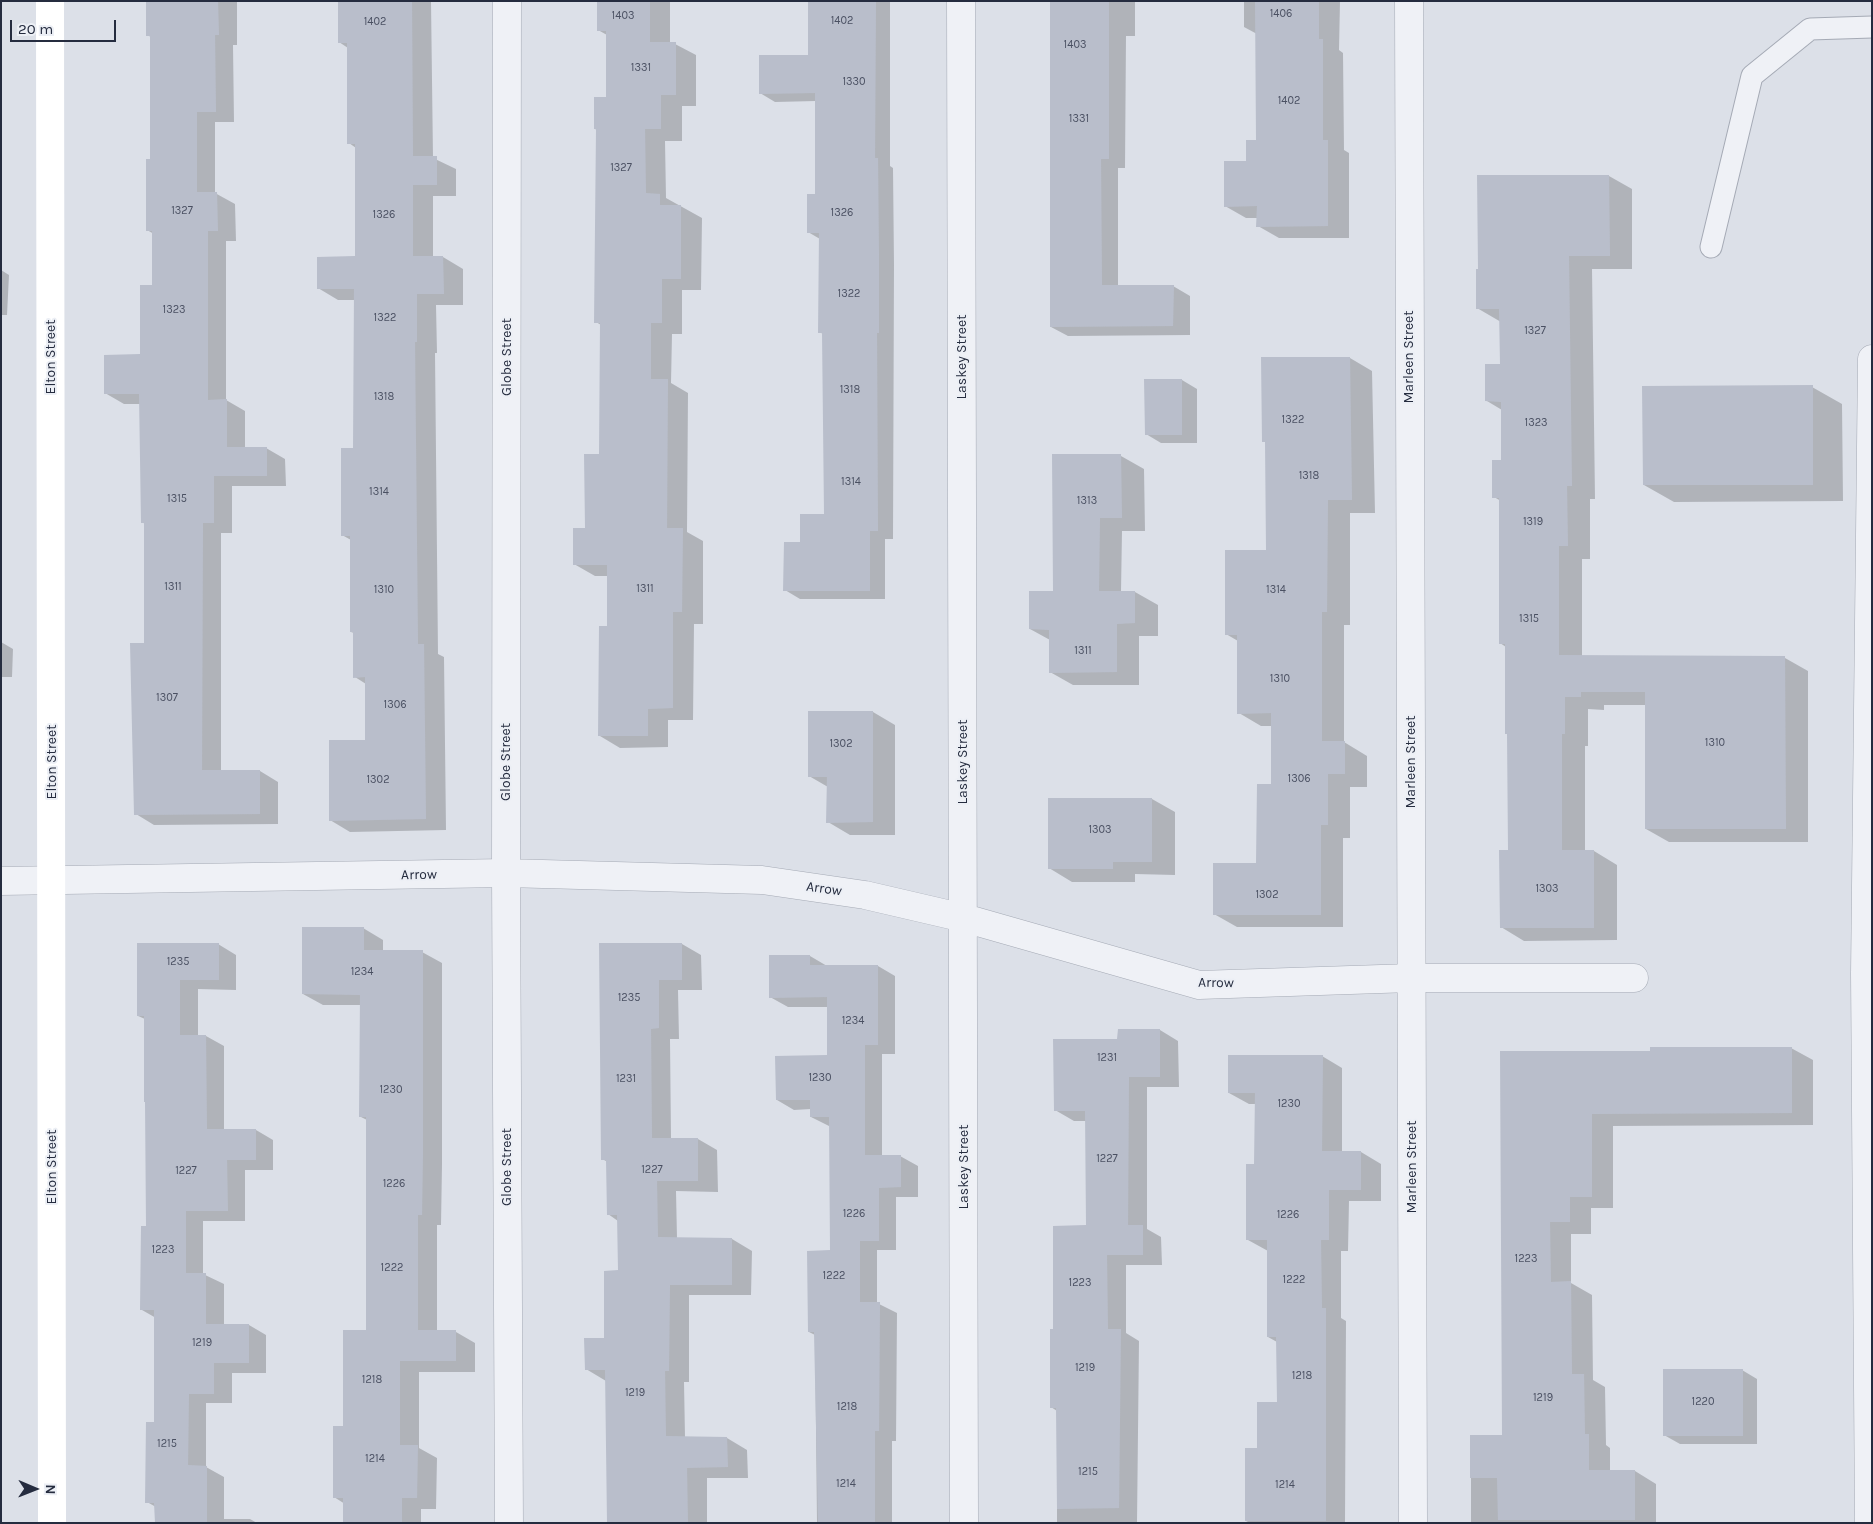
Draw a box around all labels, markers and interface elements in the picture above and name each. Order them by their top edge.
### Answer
house number: 1406 [1270,7,1292,21]
house number: 1403 [612,9,634,23]
scale bar [12,10,119,42]
house number: 1402 [831,14,853,28]
house number: 1402 [364,15,386,29]
text: 20 m [18,20,53,38]
house number: 1403 [1064,38,1086,52]
house number: 1331 [631,61,651,75]
house number: 1330 [842,75,866,89]
house number: 1402 [1278,94,1300,108]
house number: 1331 [1069,112,1089,126]
house number: 1327 [610,161,632,175]
house number: 1327 [171,204,193,218]
house number: 1326 [831,206,853,220]
house number: 1326 [373,208,395,222]
house number: 1322 [838,287,860,301]
house number: 1323 [162,303,186,317]
street label: Marleen Street [1401,310,1417,404]
house number: 1322 [374,311,396,325]
street label: Laskey Street [954,315,970,399]
street label: Globe Street [499,318,515,396]
street label: Elton Street [43,320,59,394]
house number: 1327 [1524,324,1546,338]
house number: 1318 [840,383,860,397]
house number: 1318 [374,390,394,404]
house number: 1322 [1282,413,1304,427]
house number: 1323 [1524,416,1548,430]
house number: 1318 [1299,469,1319,483]
house number: 1314 [841,475,861,489]
house number: 1314 [369,485,389,499]
house number: 1315 [167,492,187,506]
house number: 1313 [1077,494,1097,508]
house number: 1319 [1523,515,1543,529]
house number: 1311 [164,580,182,594]
house number: 1311 [636,582,654,596]
house number: 1310 [374,583,394,597]
house number: 1314 [1266,583,1286,597]
house number: 1315 [1519,612,1539,626]
house number: 1311 [1074,644,1092,658]
house number: 1310 [1270,672,1290,686]
house number: 1307 [156,691,178,705]
house number: 1306 [384,698,406,712]
street label: Marleen Street [1403,715,1419,809]
street label: Laskey Street [955,720,971,804]
street label: Globe Street [498,723,514,801]
street label: Elton Street [44,725,60,799]
house number: 1310 [1705,736,1725,750]
house number: 1302 [829,737,853,751]
house number: 1306 [1288,772,1310,786]
house number: 1302 [366,773,390,787]
house number: 1303 [1088,823,1112,837]
street label: Arrow [401,866,437,884]
street label: Arrow [805,878,843,900]
house number: 1303 [1535,882,1559,896]
house number: 1302 [1255,888,1279,902]
house number: 1235 [167,955,189,969]
house number: 1234 [351,965,373,979]
street label: Arrow [1198,974,1234,992]
house number: 1235 [618,991,640,1005]
house number: 1234 [842,1014,864,1028]
house number: 1231 [1097,1051,1117,1065]
house number: 1230 [808,1071,832,1085]
house number: 1231 [616,1072,636,1086]
house number: 1230 [379,1083,403,1097]
house number: 1230 [1277,1097,1301,1111]
street label: Marleen Street [1404,1120,1420,1214]
street label: Laskey Street [956,1125,972,1209]
street label: Globe Street [499,1128,515,1206]
street label: Elton Street [44,1130,60,1204]
house number: 1227 [1096,1152,1118,1166]
house number: 1227 [641,1163,663,1177]
house number: 1227 [175,1164,197,1178]
house number: 1226 [383,1177,405,1191]
house number: 1226 [843,1207,865,1221]
house number: 1226 [1277,1208,1299,1222]
house number: 1223 [152,1243,174,1257]
house number: 1223 [1515,1252,1537,1266]
house number: 1222 [381,1261,403,1275]
house number: 1222 [823,1269,845,1283]
house number: 1222 [1283,1273,1305,1287]
house number: 1223 [1069,1276,1091,1290]
house number: 1219 [192,1336,212,1350]
house number: 1219 [1075,1361,1095,1375]
house number: 1218 [1292,1369,1312,1383]
house number: 1218 [362,1373,382,1387]
house number: 1219 [625,1386,645,1400]
house number: 1219 [1533,1391,1553,1405]
house number: 1220 [1692,1395,1714,1409]
house number: 1218 [837,1400,857,1414]
house number: 1215 [157,1437,177,1451]
house number: 1214 [365,1452,385,1466]
north arrow [10,1464,60,1514]
house number: 1215 [1078,1465,1098,1479]
house number: 1214 [836,1477,856,1491]
house number: 1214 [1275,1478,1295,1492]
text: N [42,1484,59,1494]

